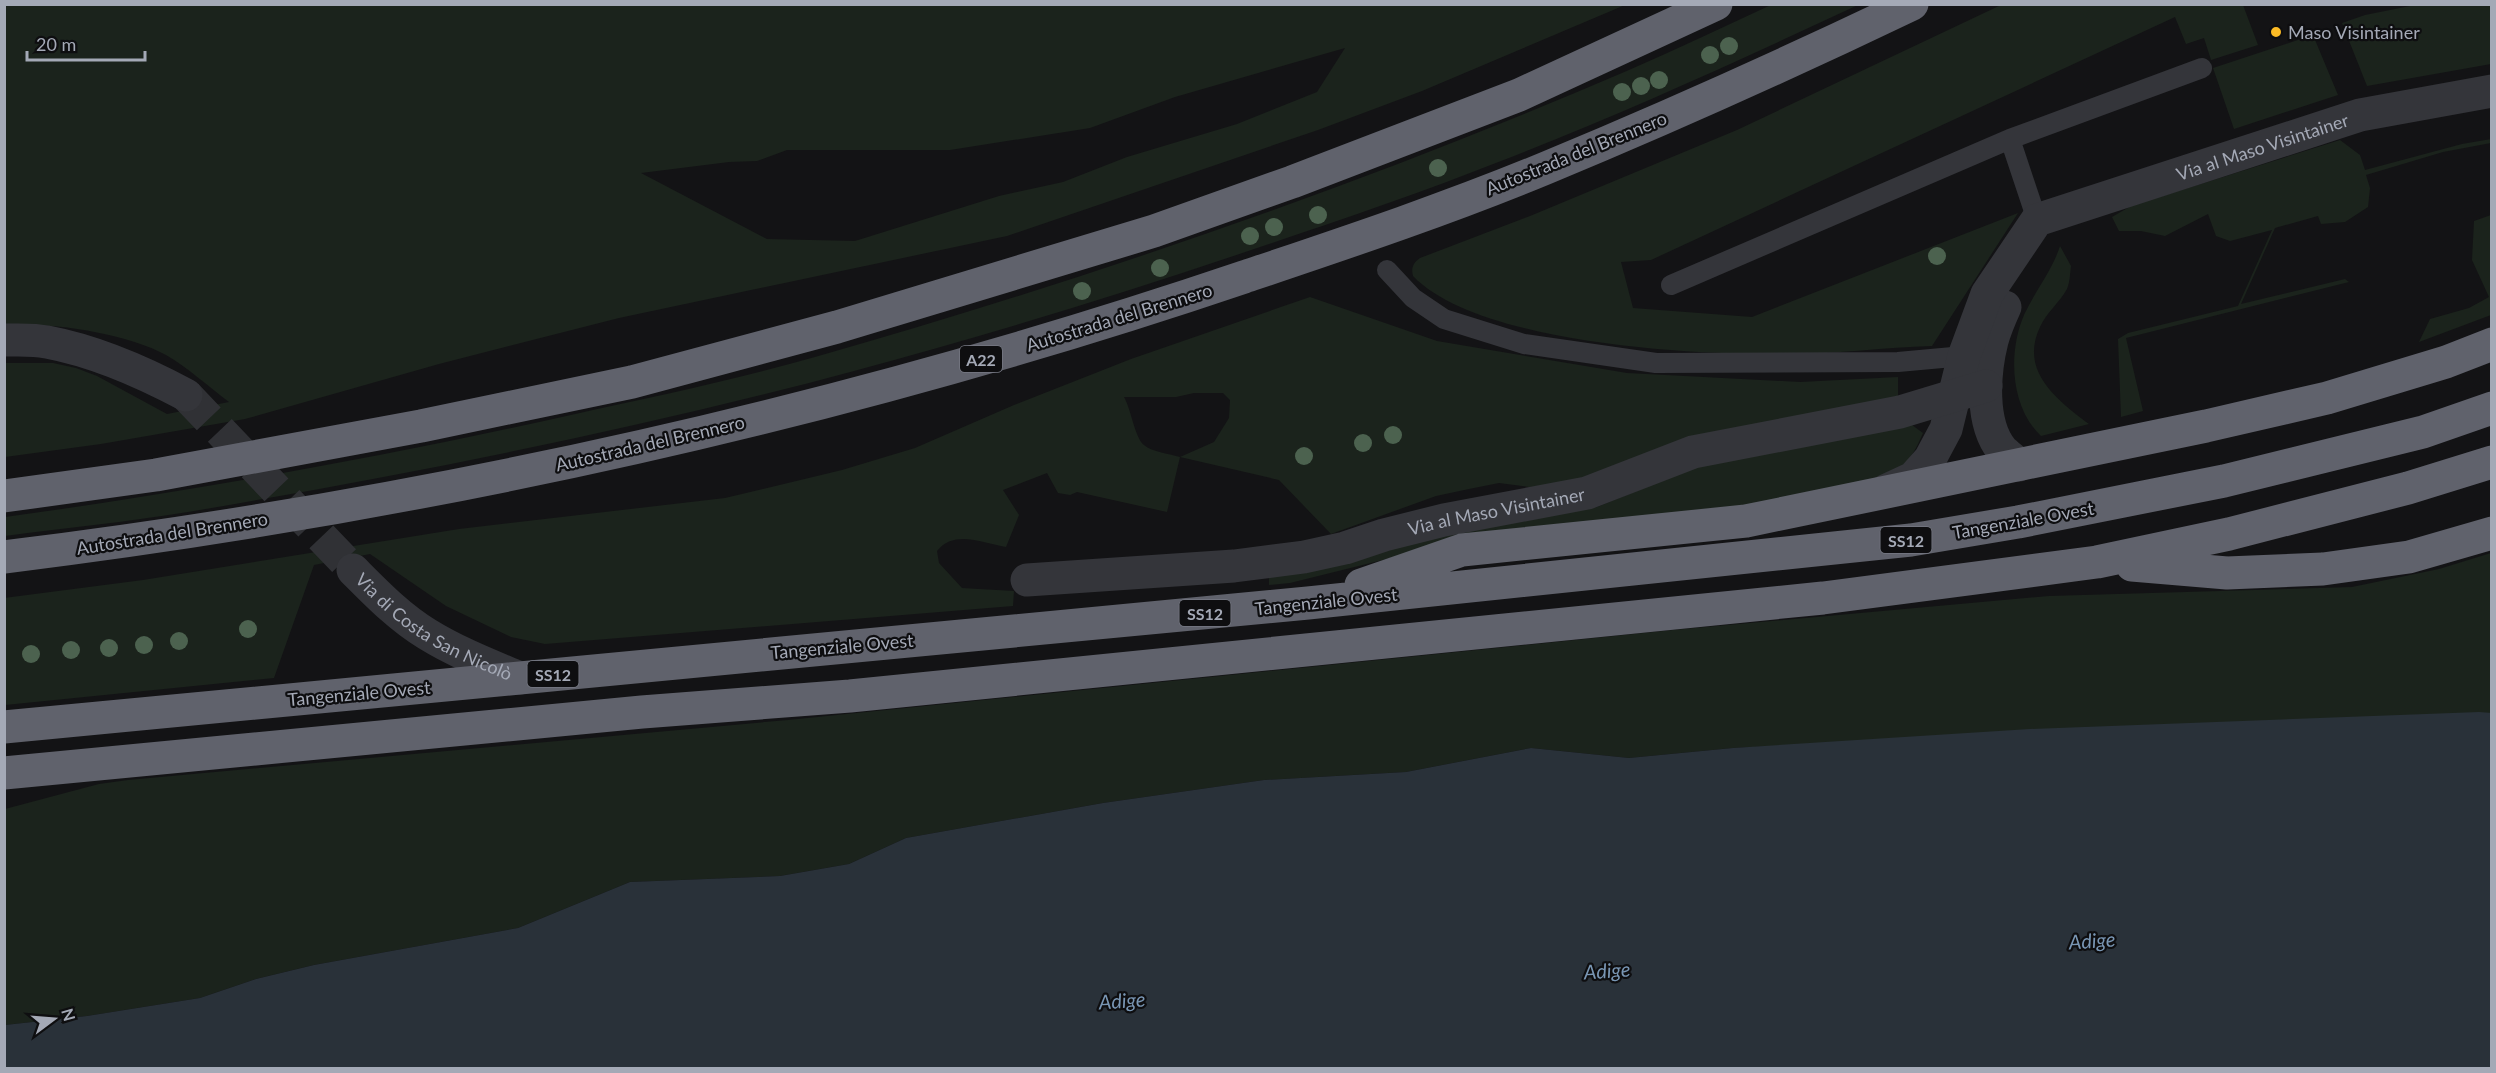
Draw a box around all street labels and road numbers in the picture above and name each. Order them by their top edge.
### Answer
street label: Autostrada del Brennero [1482,107,1670,199]
street label: Via al Maso Visintainer [2174,108,2352,185]
street label: Autostrada del Brennero [1023,278,1215,356]
road number: A22 [960,346,1002,372]
street label: Autostrada del Brennero [553,411,747,475]
street label: Via al Maso Visintainer [1406,483,1587,540]
street label: Tangenziale Ovest [1951,497,2096,543]
street label: Autostrada del Brennero [75,507,269,559]
road number: SS12 [1880,527,1932,553]
street label: Via di Costa San Nicolò [351,568,516,685]
street label: Tangenziale Ovest [1254,583,1399,619]
road number: SS12 [1180,600,1230,626]
street label: Tangenziale Ovest [770,629,915,663]
road number: SS12 [528,661,578,687]
street label: Tangenziale Ovest [287,676,432,710]

